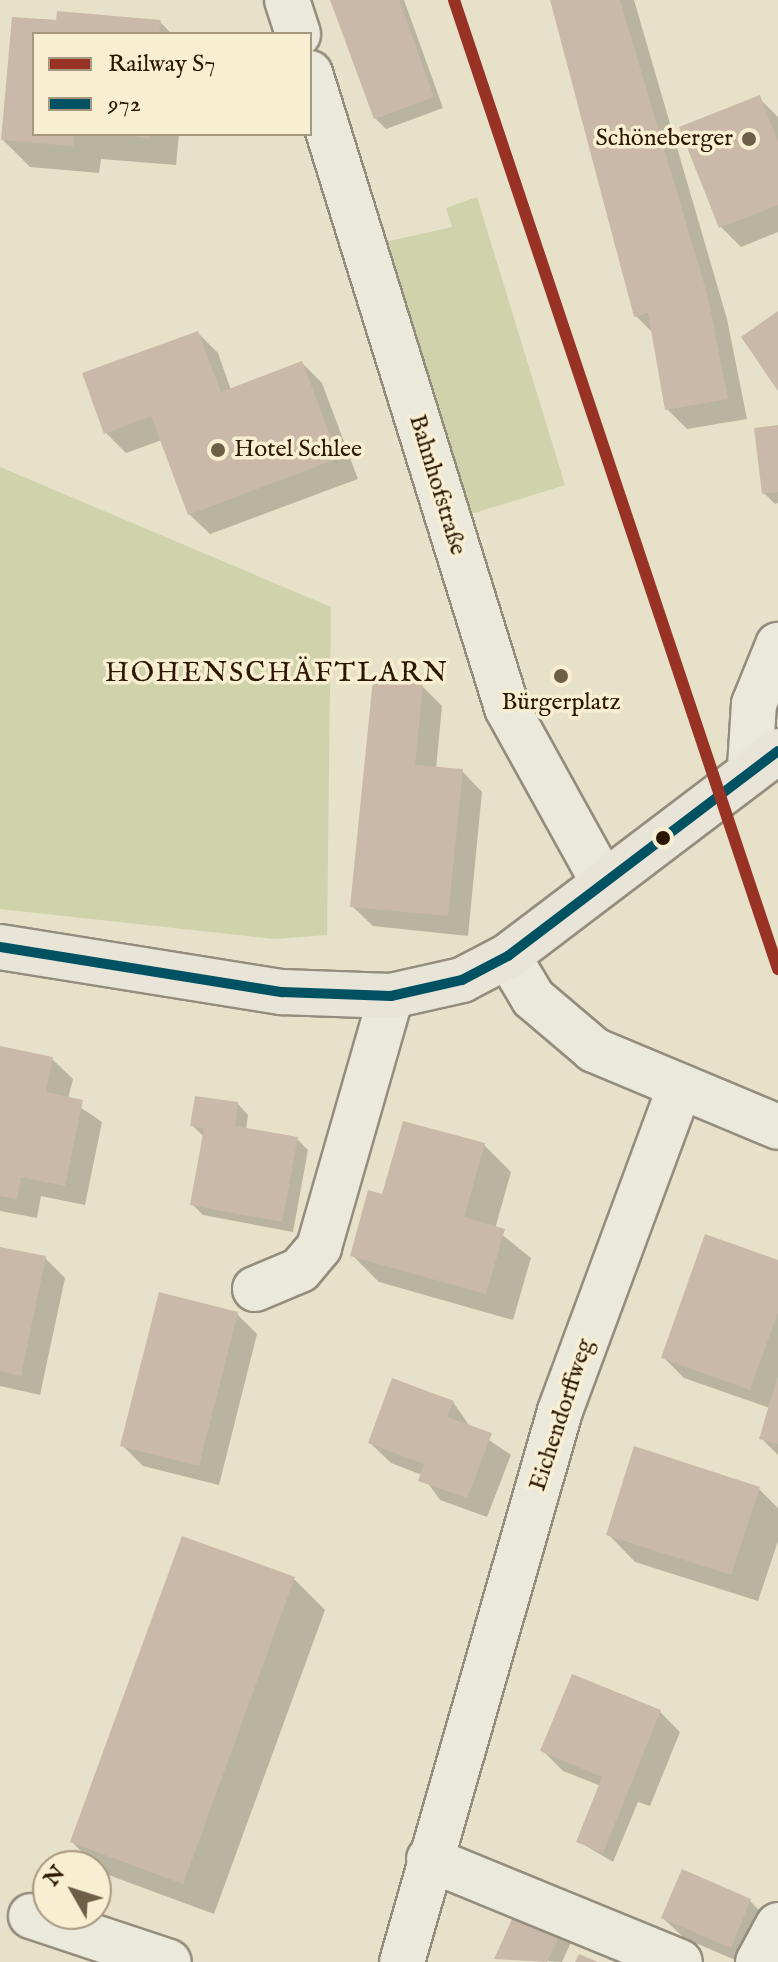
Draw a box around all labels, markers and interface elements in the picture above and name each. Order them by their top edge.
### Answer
legend [32,32,312,136]
text: Railway S7 [108,49,216,80]
text: 972 [108,89,141,120]
place label: Schöneberger [596,125,733,153]
marker: Schöneberger [740,130,758,148]
street label: Bahnhofstraße [402,411,472,559]
place label: Hotel Schlee [234,436,362,464]
marker: Hotel Schlee [209,441,227,459]
district label: HOHENSCHÄFTLARN [105,657,449,691]
marker: Bürgerplatz [552,667,570,685]
place label: Bürgerplatz [501,689,621,717]
unlabelled marker [655,830,671,846]
street label: Eichendorffweg [524,1335,600,1495]
north arrow [32,1850,112,1930]
text: N [38,1860,72,1892]

